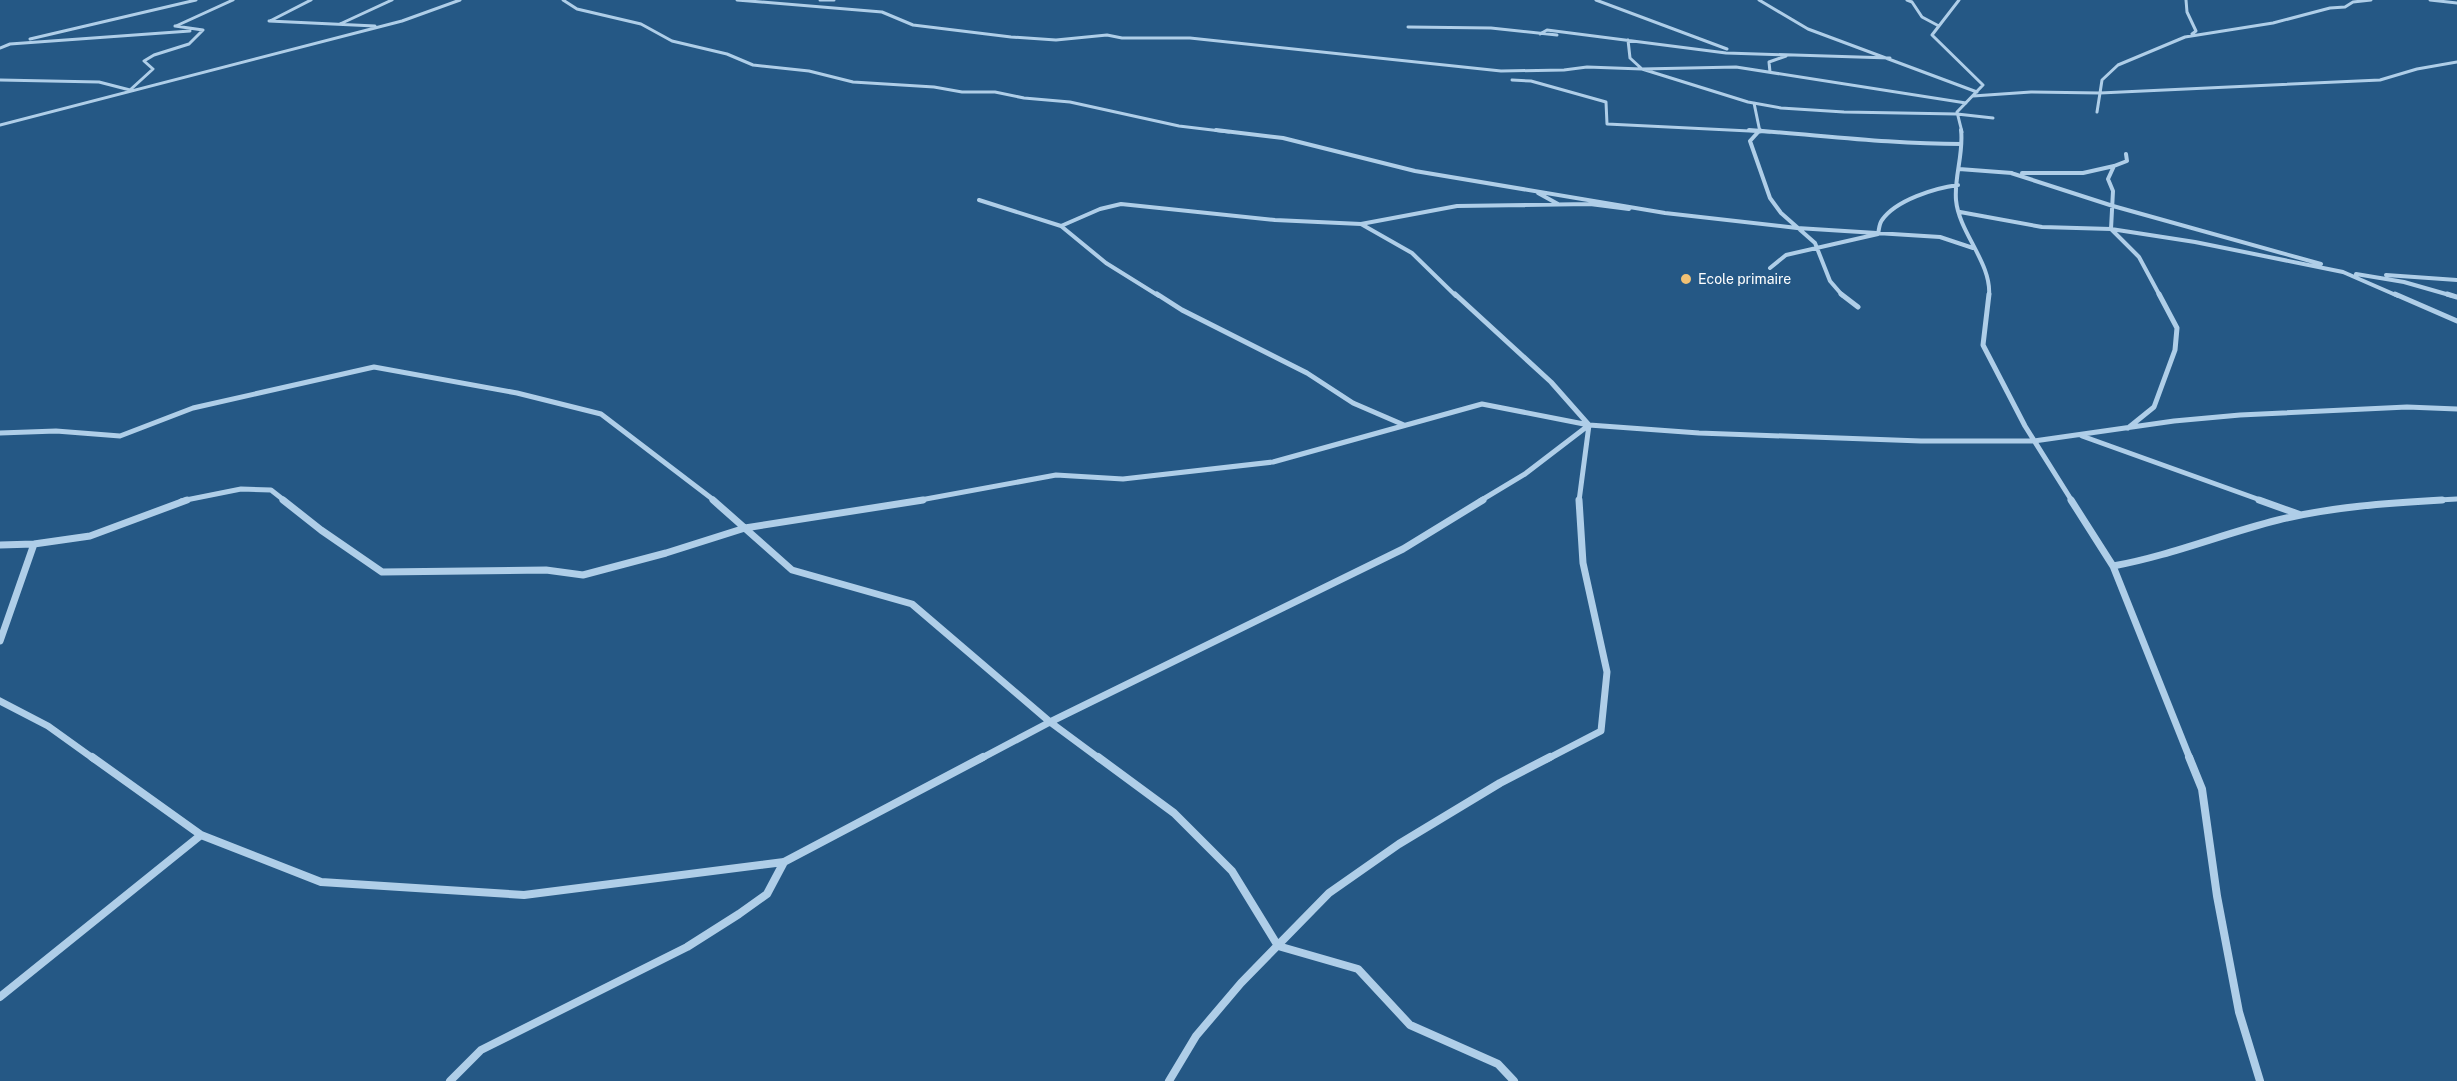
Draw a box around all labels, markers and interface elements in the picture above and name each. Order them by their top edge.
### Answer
place label: Ecole primaire [1698,271,1791,287]
marker: Ecole primaire [1679,272,1693,286]

